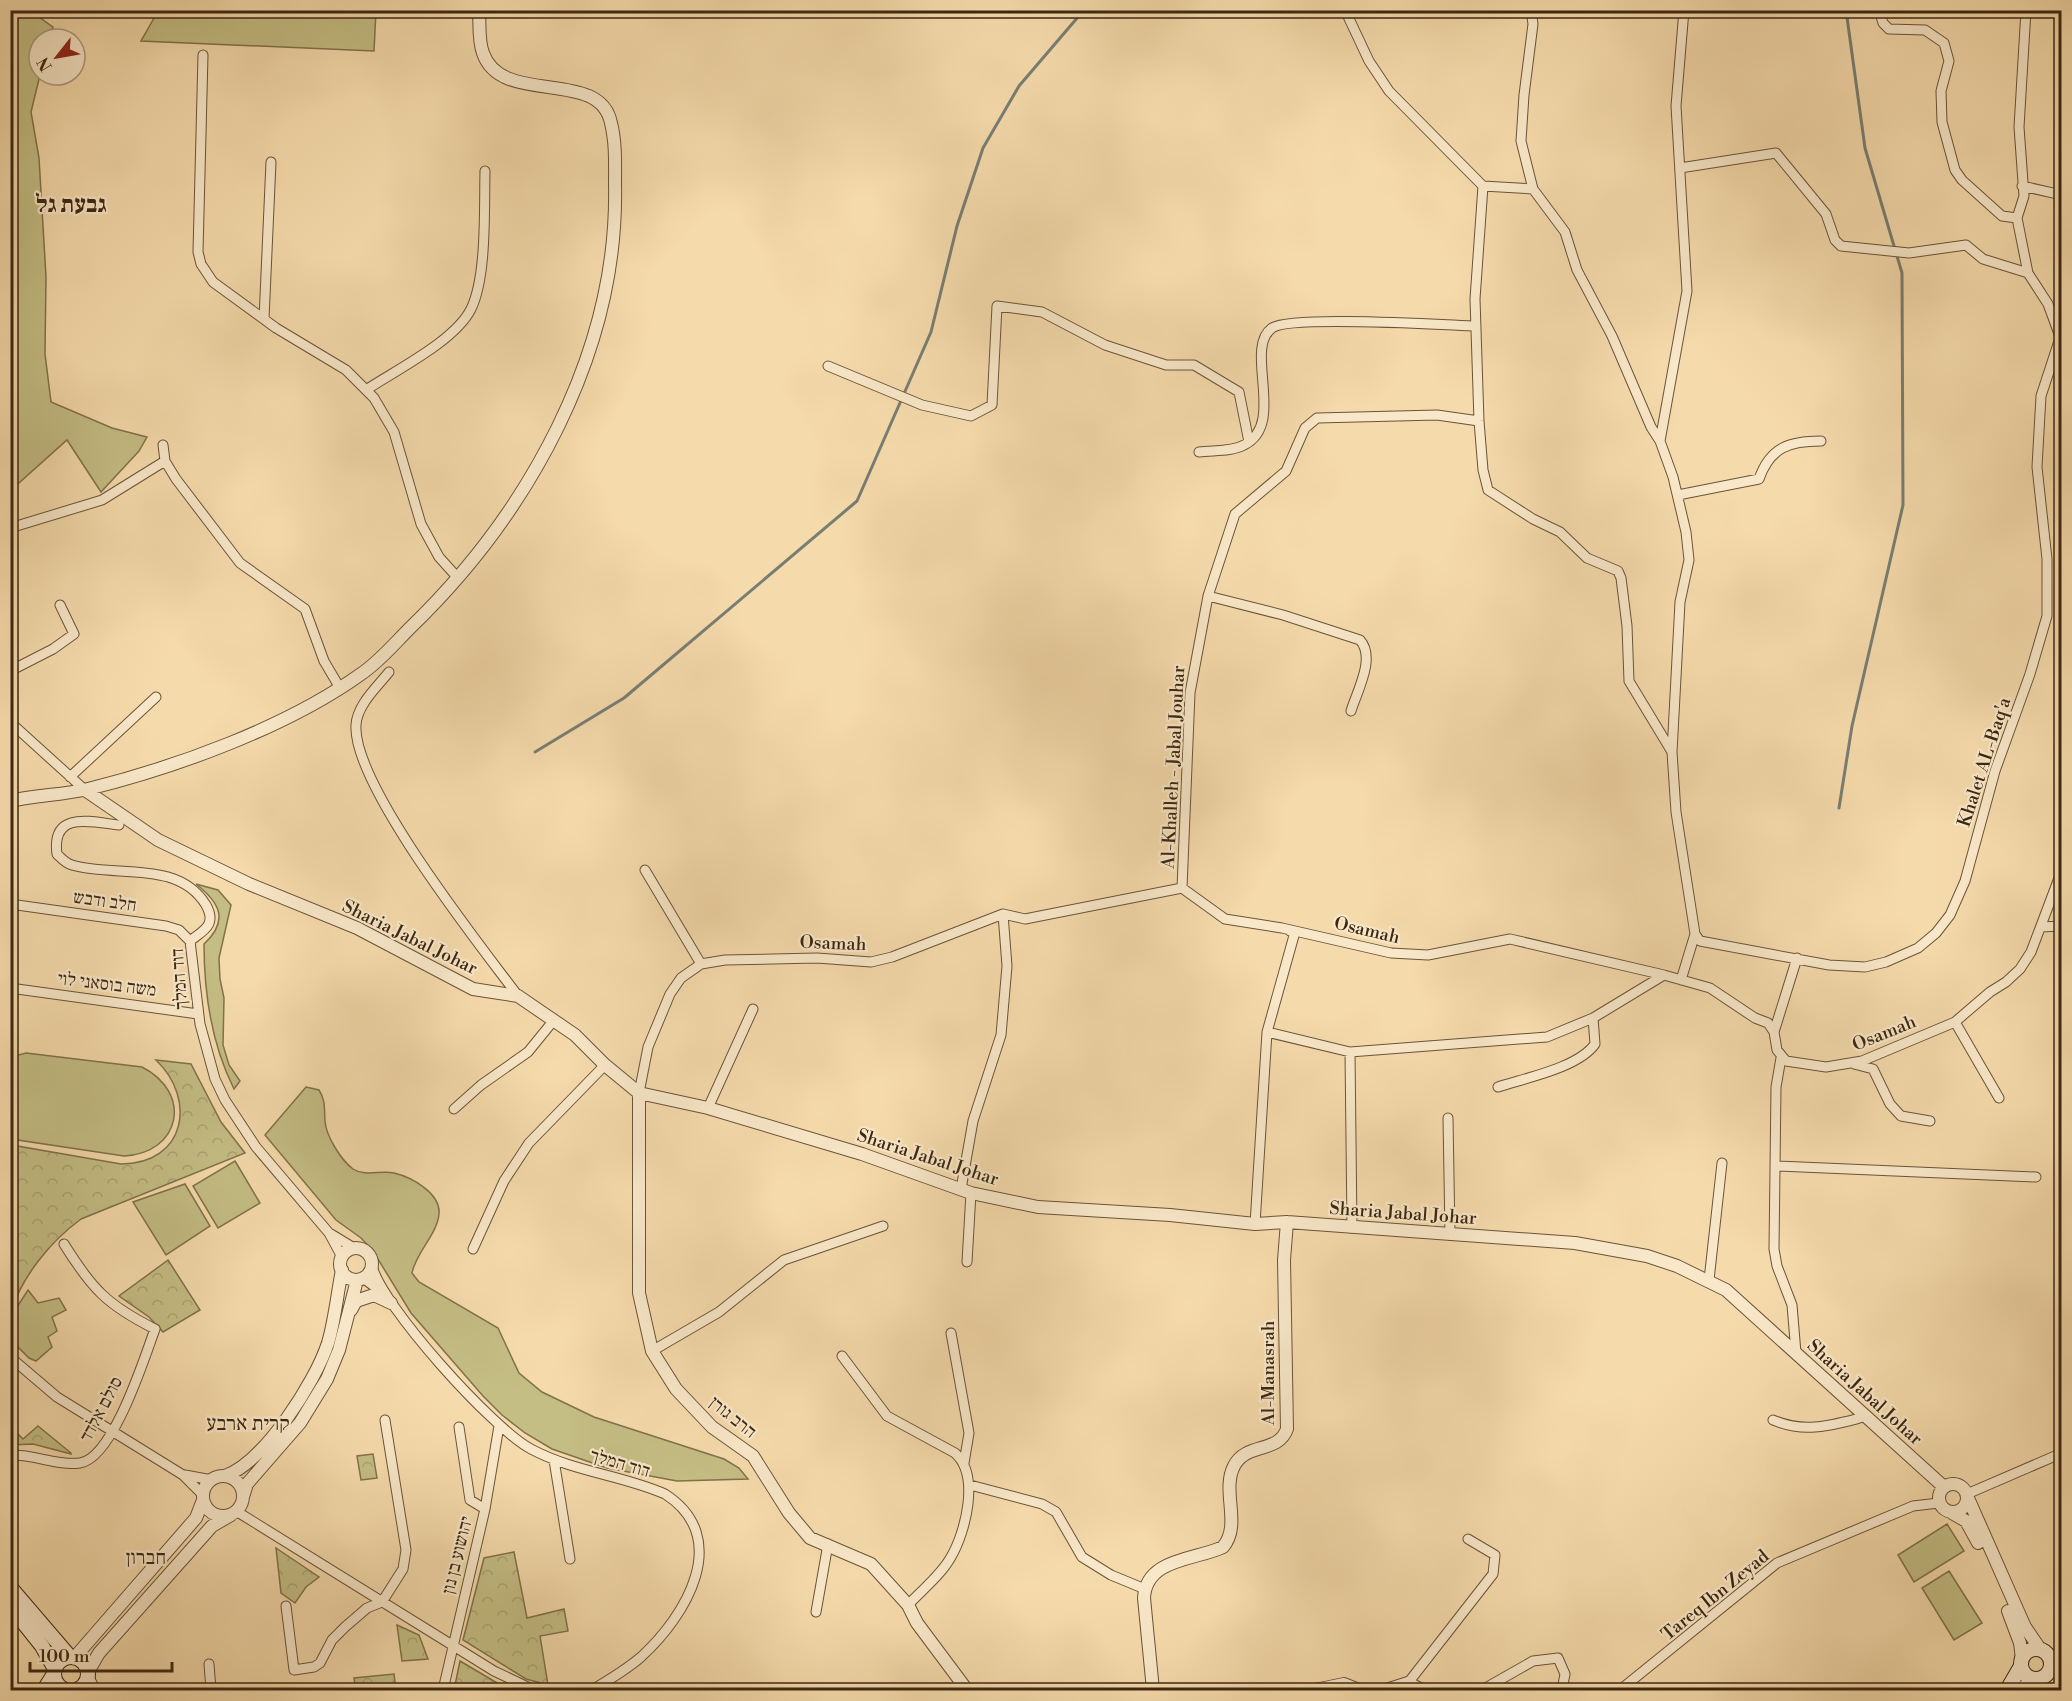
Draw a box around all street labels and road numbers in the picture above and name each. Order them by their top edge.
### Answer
street label: Al-Khalleh - Jabal Jouhar [1157,665,1190,870]
street label: Khalet AL-Baq'a [1953,694,2017,830]
street label: חלב ודבש [72,886,138,917]
street label: Sharia Jabal Johar [338,895,481,980]
street label: Osamah [1332,912,1402,949]
street label: Osamah [799,931,867,956]
street label: דוד המלך [166,947,193,1010]
street label: משה בוסאני לוי [56,967,158,1002]
street label: Osamah [1849,1010,1920,1057]
street label: Sharia Jabal Johar [854,1124,1002,1191]
street label: Sharia Jabal Johar [1329,1197,1478,1230]
street label: Al-Manasrah [1257,1320,1280,1427]
street label: Sharia Jabal Johar [1802,1334,1927,1450]
street label: סולם אלדד [75,1373,128,1446]
street label: הרב גורן [704,1391,761,1443]
street label: דוד המלך [587,1444,653,1483]
street label: יהושוע בן נון [437,1514,478,1596]
street label: Tareq Ibn Zeyad [1657,1544,1774,1646]

